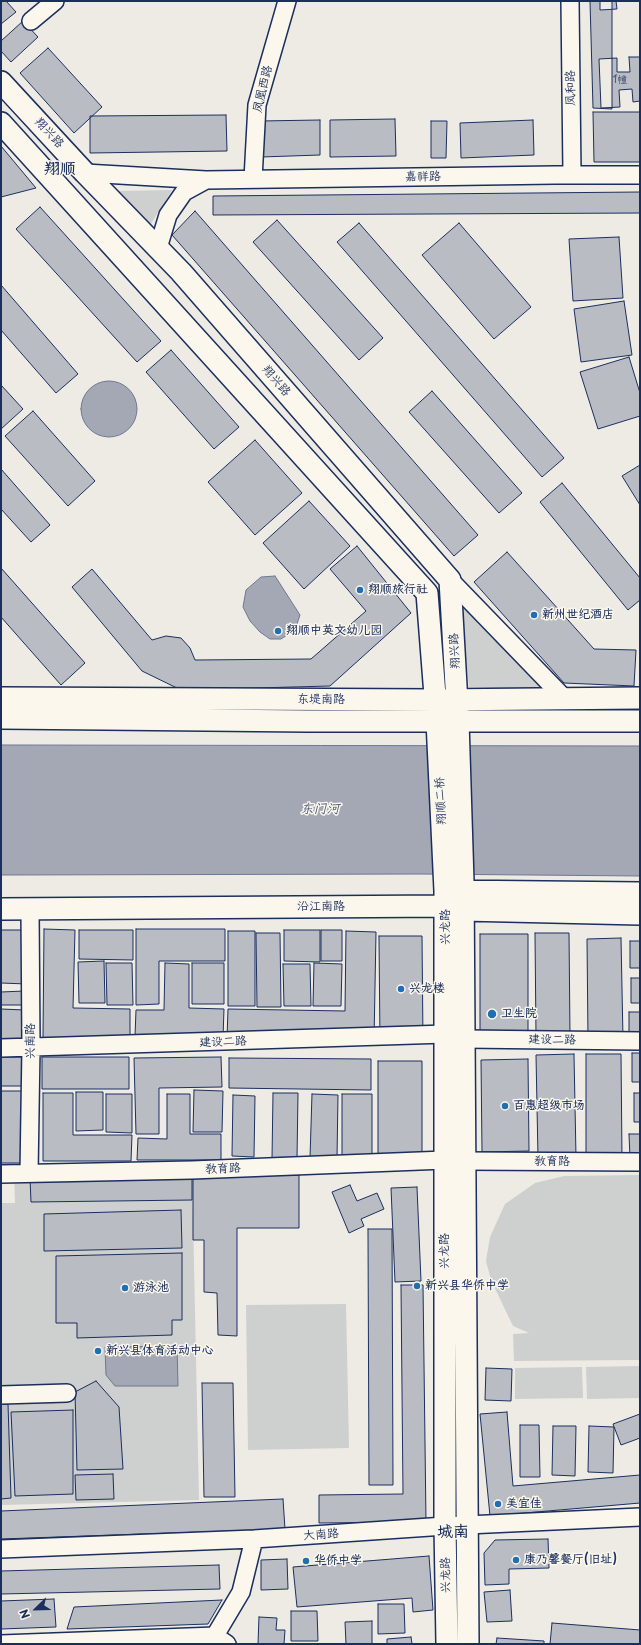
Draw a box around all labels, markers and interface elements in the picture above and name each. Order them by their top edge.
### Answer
street label: 凤凰西路 [251,64,275,114]
street label: 凤和路 [563,70,579,106]
house number: 1幢 [613,74,627,86]
street label: 翔兴路 [31,115,67,151]
district label: 翔顺 [44,160,76,180]
street label: 嘉祥路 [405,169,441,185]
street label: 翔兴路 [259,363,293,399]
place label: 翔顺旅行社 [368,583,428,597]
marker: 翔顺旅行社 [355,585,365,595]
place label: 新州世纪酒店 [542,608,614,622]
marker: 新州世纪酒店 [529,610,539,620]
place label: 翔顺中英文幼儿园 [286,624,382,638]
marker: 翔顺中英文幼儿园 [273,626,283,636]
street label: 翔兴路 [447,633,463,669]
street label: 东堤南路 [297,693,345,707]
street label: 翔顺二桥 [433,777,449,825]
water label: 东门河 [301,801,339,817]
street label: 沿江南路 [297,900,345,914]
street label: 兴龙路 [439,909,453,945]
place label: 兴龙楼 [409,982,445,996]
marker: 兴龙楼 [396,984,406,994]
place label: 卫生院 [501,1007,537,1021]
marker: 卫生院 [486,1008,498,1020]
street label: 兴南路 [24,1023,38,1059]
street label: 建设二路 [528,1032,576,1048]
street label: 建设二路 [199,1034,247,1050]
place label: 百惠超级市场 [513,1099,585,1113]
marker: 百惠超级市场 [500,1101,510,1111]
street label: 教育路 [534,1155,570,1169]
street label: 教育路 [205,1161,241,1177]
street label: 兴龙路 [438,1233,452,1269]
place label: 新兴县华侨中学 [425,1279,509,1293]
place label: 游泳池 [133,1281,169,1295]
marker: 新兴县华侨中学 [412,1281,422,1291]
marker: 游泳池 [120,1283,130,1293]
place label: 新兴县体育活动中心 [106,1344,214,1358]
marker: 新兴县体育活动中心 [93,1346,103,1356]
place label: 美宜佳 [506,1497,542,1511]
marker: 美宜佳 [493,1499,503,1509]
district label: 城南 [437,1523,469,1543]
street label: 大南路 [303,1527,339,1543]
place label: 康乃馨餐厅(旧址) [524,1553,617,1567]
place label: 华侨中学 [314,1554,362,1568]
marker: 康乃馨餐厅(旧址) [511,1555,521,1565]
marker: 华侨中学 [301,1556,311,1566]
street label: 兴龙路 [438,1557,454,1593]
north arrow [16,1589,56,1629]
text: N [15,1607,34,1621]

